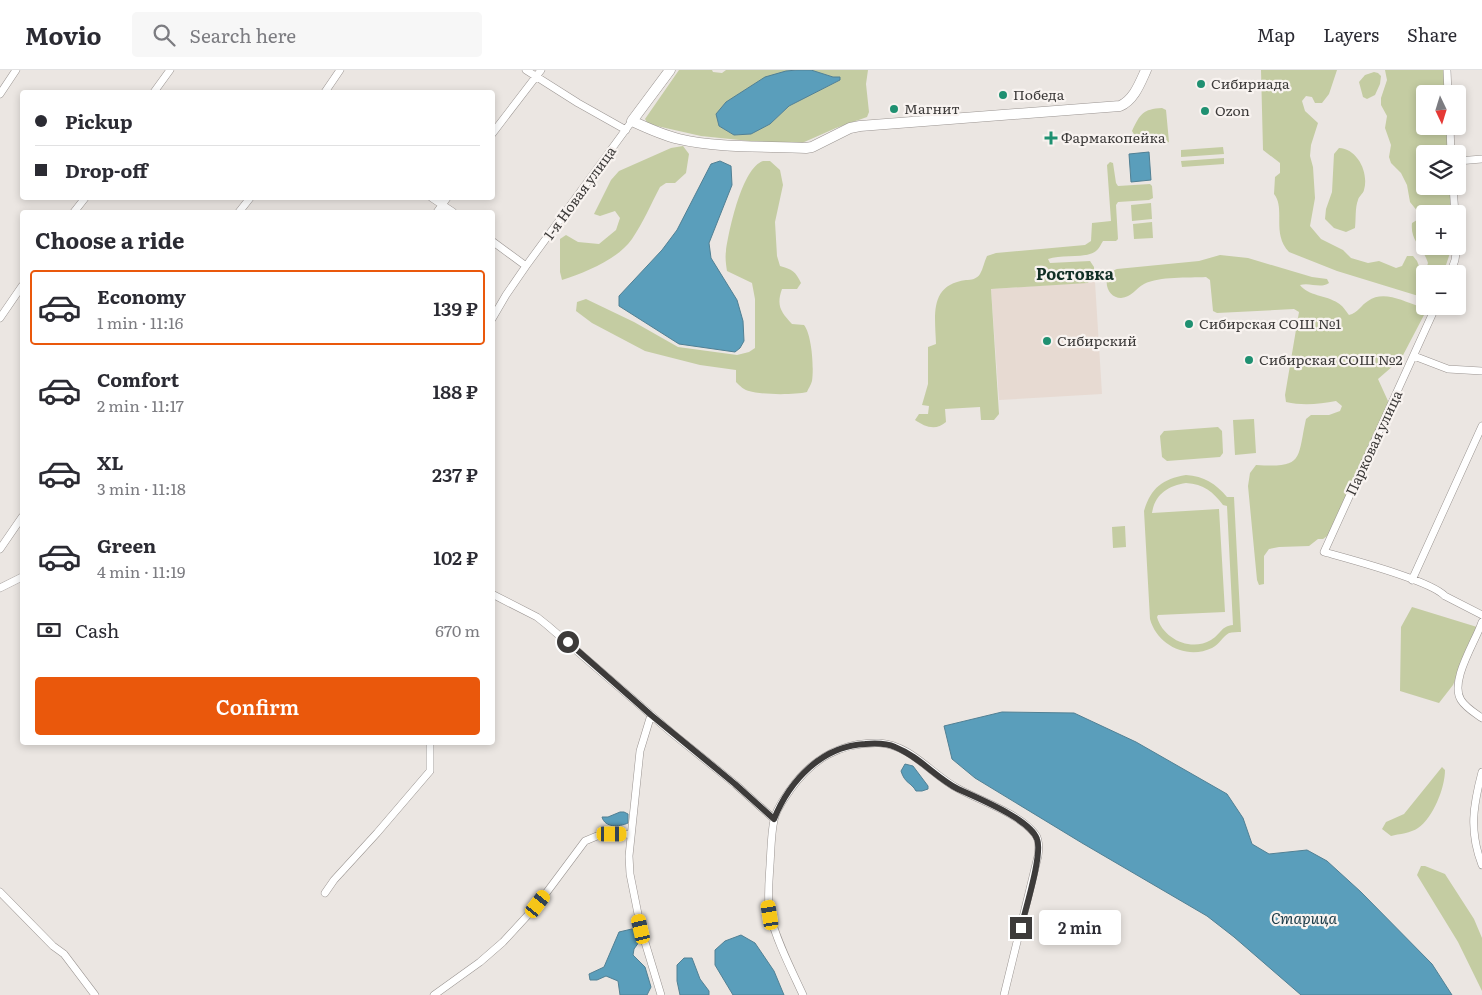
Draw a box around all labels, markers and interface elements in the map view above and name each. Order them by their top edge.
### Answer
search box [132,12,482,57]
text: Movio [25,17,102,52]
icon: search [150,21,178,49]
text: Search here [190,21,296,49]
text: Map [1257,21,1295,48]
text: Layers [1323,21,1379,48]
text: Share [1407,21,1457,48]
place label: Сибириада [1211,73,1290,93]
marker: Сибириада [1195,78,1207,90]
place label: Победа [1013,84,1065,104]
north arrow [1416,85,1466,135]
map controls [1416,85,1466,315]
marker: Победа [997,89,1009,101]
place label: Магнит [904,98,960,118]
place label: Ozon [1215,100,1250,120]
marker: Магнит [888,103,900,115]
marker: Ozon [1199,105,1211,117]
text: Pickup [65,107,133,135]
place label: Фармакопейка [1061,127,1166,147]
marker: Фармакопейка [1045,132,1057,144]
street label: 1-я Новая улица [538,141,620,243]
button: layers [1416,145,1466,195]
text: Drop-off [65,156,148,184]
button: + [1416,205,1466,255]
text: Choose a ride [35,223,184,256]
district label: Ростовка [1036,261,1115,285]
button: − [1416,265,1466,315]
text: Economy [97,282,186,310]
icon: car [37,285,82,330]
text: 139 ₽ [433,294,478,322]
text: 1 min · 11:16 [97,310,183,334]
place label: Сибирская СОШ №1 [1199,313,1342,333]
marker: Сибирская СОШ №1 [1183,318,1195,330]
place label: Сибирский [1057,330,1137,350]
marker: Сибирский [1041,335,1053,347]
place label: Сибирская СОШ №2 [1259,349,1403,369]
marker: Сибирская СОШ №2 [1243,354,1255,366]
text: Comfort [97,365,179,393]
icon: car [37,368,82,413]
text: 188 ₽ [432,377,478,405]
street label: Парковая улица [1340,386,1406,498]
text: 2 min · 11:17 [97,393,184,417]
text: XL [97,448,124,476]
icon: car [37,451,82,496]
text: 237 ₽ [432,460,478,488]
text: 3 min · 11:18 [97,476,186,500]
text: Green [97,531,156,559]
icon: car [37,534,82,579]
text: 102 ₽ [433,543,478,571]
text: 4 min · 11:19 [97,559,185,583]
icon: cash [35,616,63,644]
text: Cash [75,616,119,644]
text: 670 m [435,618,480,642]
route start [557,631,579,653]
button: Confirm [35,677,480,735]
car [597,827,627,842]
car [522,888,553,920]
car [760,899,779,931]
water label: Старица [1271,906,1337,929]
callout: 2 min [1038,910,1121,946]
car [630,913,651,945]
text: 2 min [1058,915,1102,939]
route end [1010,917,1032,939]

